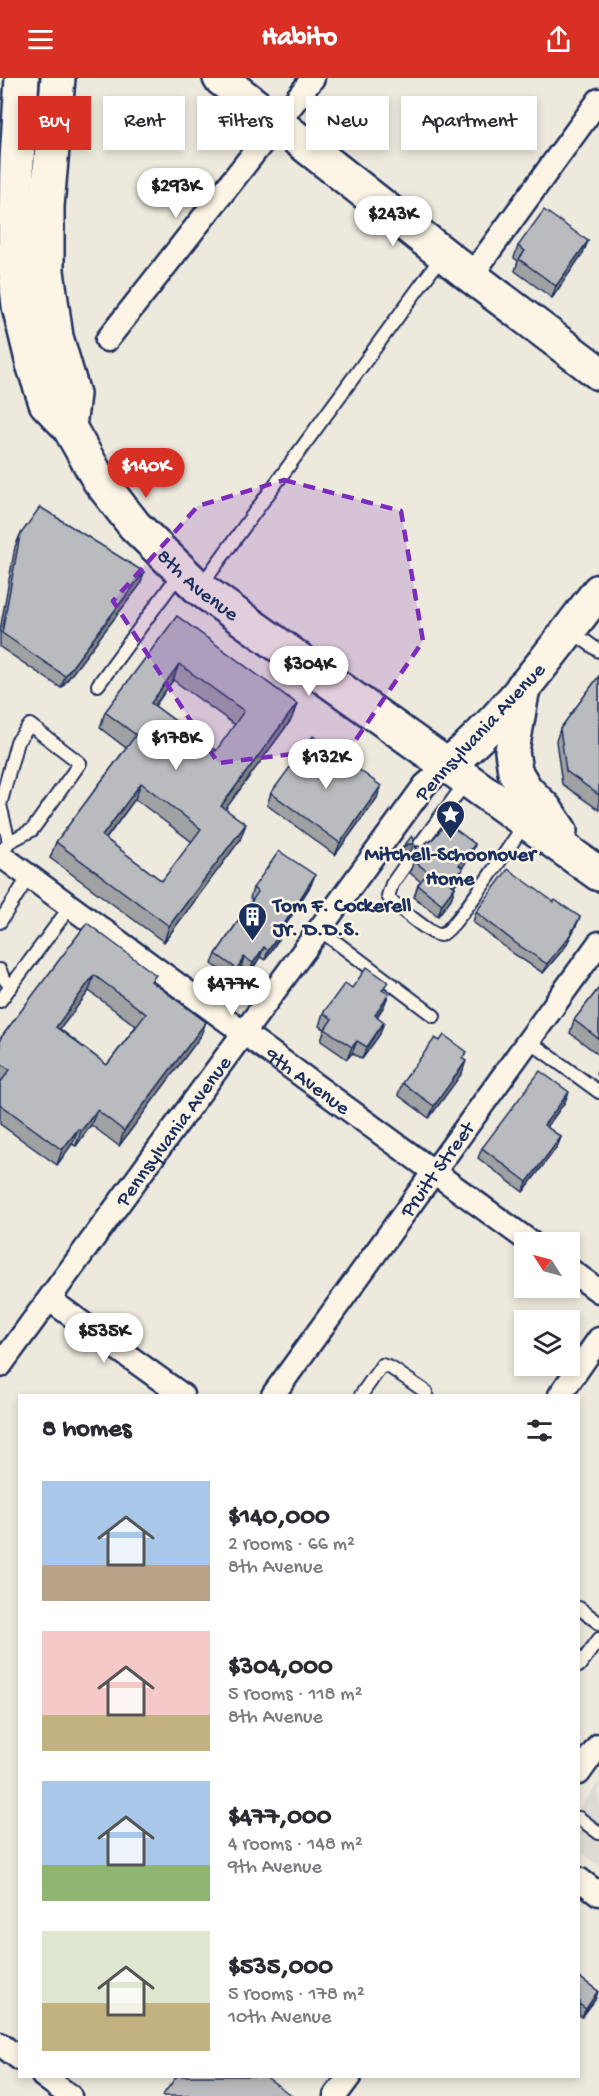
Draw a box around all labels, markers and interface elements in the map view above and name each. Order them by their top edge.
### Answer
icon: menu [24,23,57,56]
text: Habito [262,23,337,55]
icon: share [542,23,575,56]
chip: Buy [18,96,91,150]
chip: Rent [103,96,185,150]
chip: Filters [197,96,294,150]
chip: New [306,96,389,150]
chip: Apartment [401,96,537,150]
pin: $293K [134,168,218,219]
text: $293K [151,176,201,199]
pin: $243K [351,196,435,247]
text: $243K [368,204,418,227]
pin: $140K [104,448,188,499]
text: $140K [122,456,170,479]
street label: 8th Avenue [150,545,243,629]
pin: $304K [267,646,351,697]
text: $304K [283,654,335,677]
street label: Pennsylvania Avenue [410,658,553,809]
pin: $178K [134,720,218,771]
text: $178K [151,728,201,751]
pin: $132K [284,739,368,790]
text: $132K [302,747,350,770]
place icon: Mitchell-Schoonover Home [434,798,466,840]
place label: Mitchell-Schoonover Home [364,844,538,893]
place label: Tom F. Cockerell Jr. D.D.S. [271,895,412,944]
building icon: Tom F. Cockerell Jr. D.D.S. [236,900,268,942]
pin: $477K [190,966,274,1017]
text: $477K [207,974,257,997]
street label: 9th Avenue [258,1043,355,1123]
street label: Pennsylvania Avenue [111,1051,239,1213]
street label: Pruitt Street [396,1116,483,1224]
north arrow [514,1232,580,1298]
map controls [514,1232,580,1376]
button: layers [514,1310,580,1376]
pin: $535K [62,1313,146,1364]
text: $535K [78,1321,130,1344]
icon: filters [523,1414,556,1447]
text: 8 homes [42,1415,131,1446]
text: $140,000 [228,1503,330,1534]
icon: home [90,1505,162,1577]
text: 2 rooms · 66 m² [228,1534,355,1557]
text: 8th Avenue [228,1557,323,1580]
text: $304,000 [228,1653,333,1684]
icon: home [90,1655,162,1727]
text: 5 rooms · 118 m² [228,1684,362,1707]
text: 8th Avenue [228,1707,323,1730]
text: $477,000 [228,1803,331,1834]
icon: home [90,1805,162,1877]
text: 4 rooms · 148 m² [228,1834,363,1857]
text: 9th Avenue [228,1857,322,1880]
text: $535,000 [228,1953,333,1984]
icon: home [90,1955,162,2027]
text: 5 rooms · 178 m² [228,1984,365,2007]
text: 10th Avenue [228,2007,331,2030]

